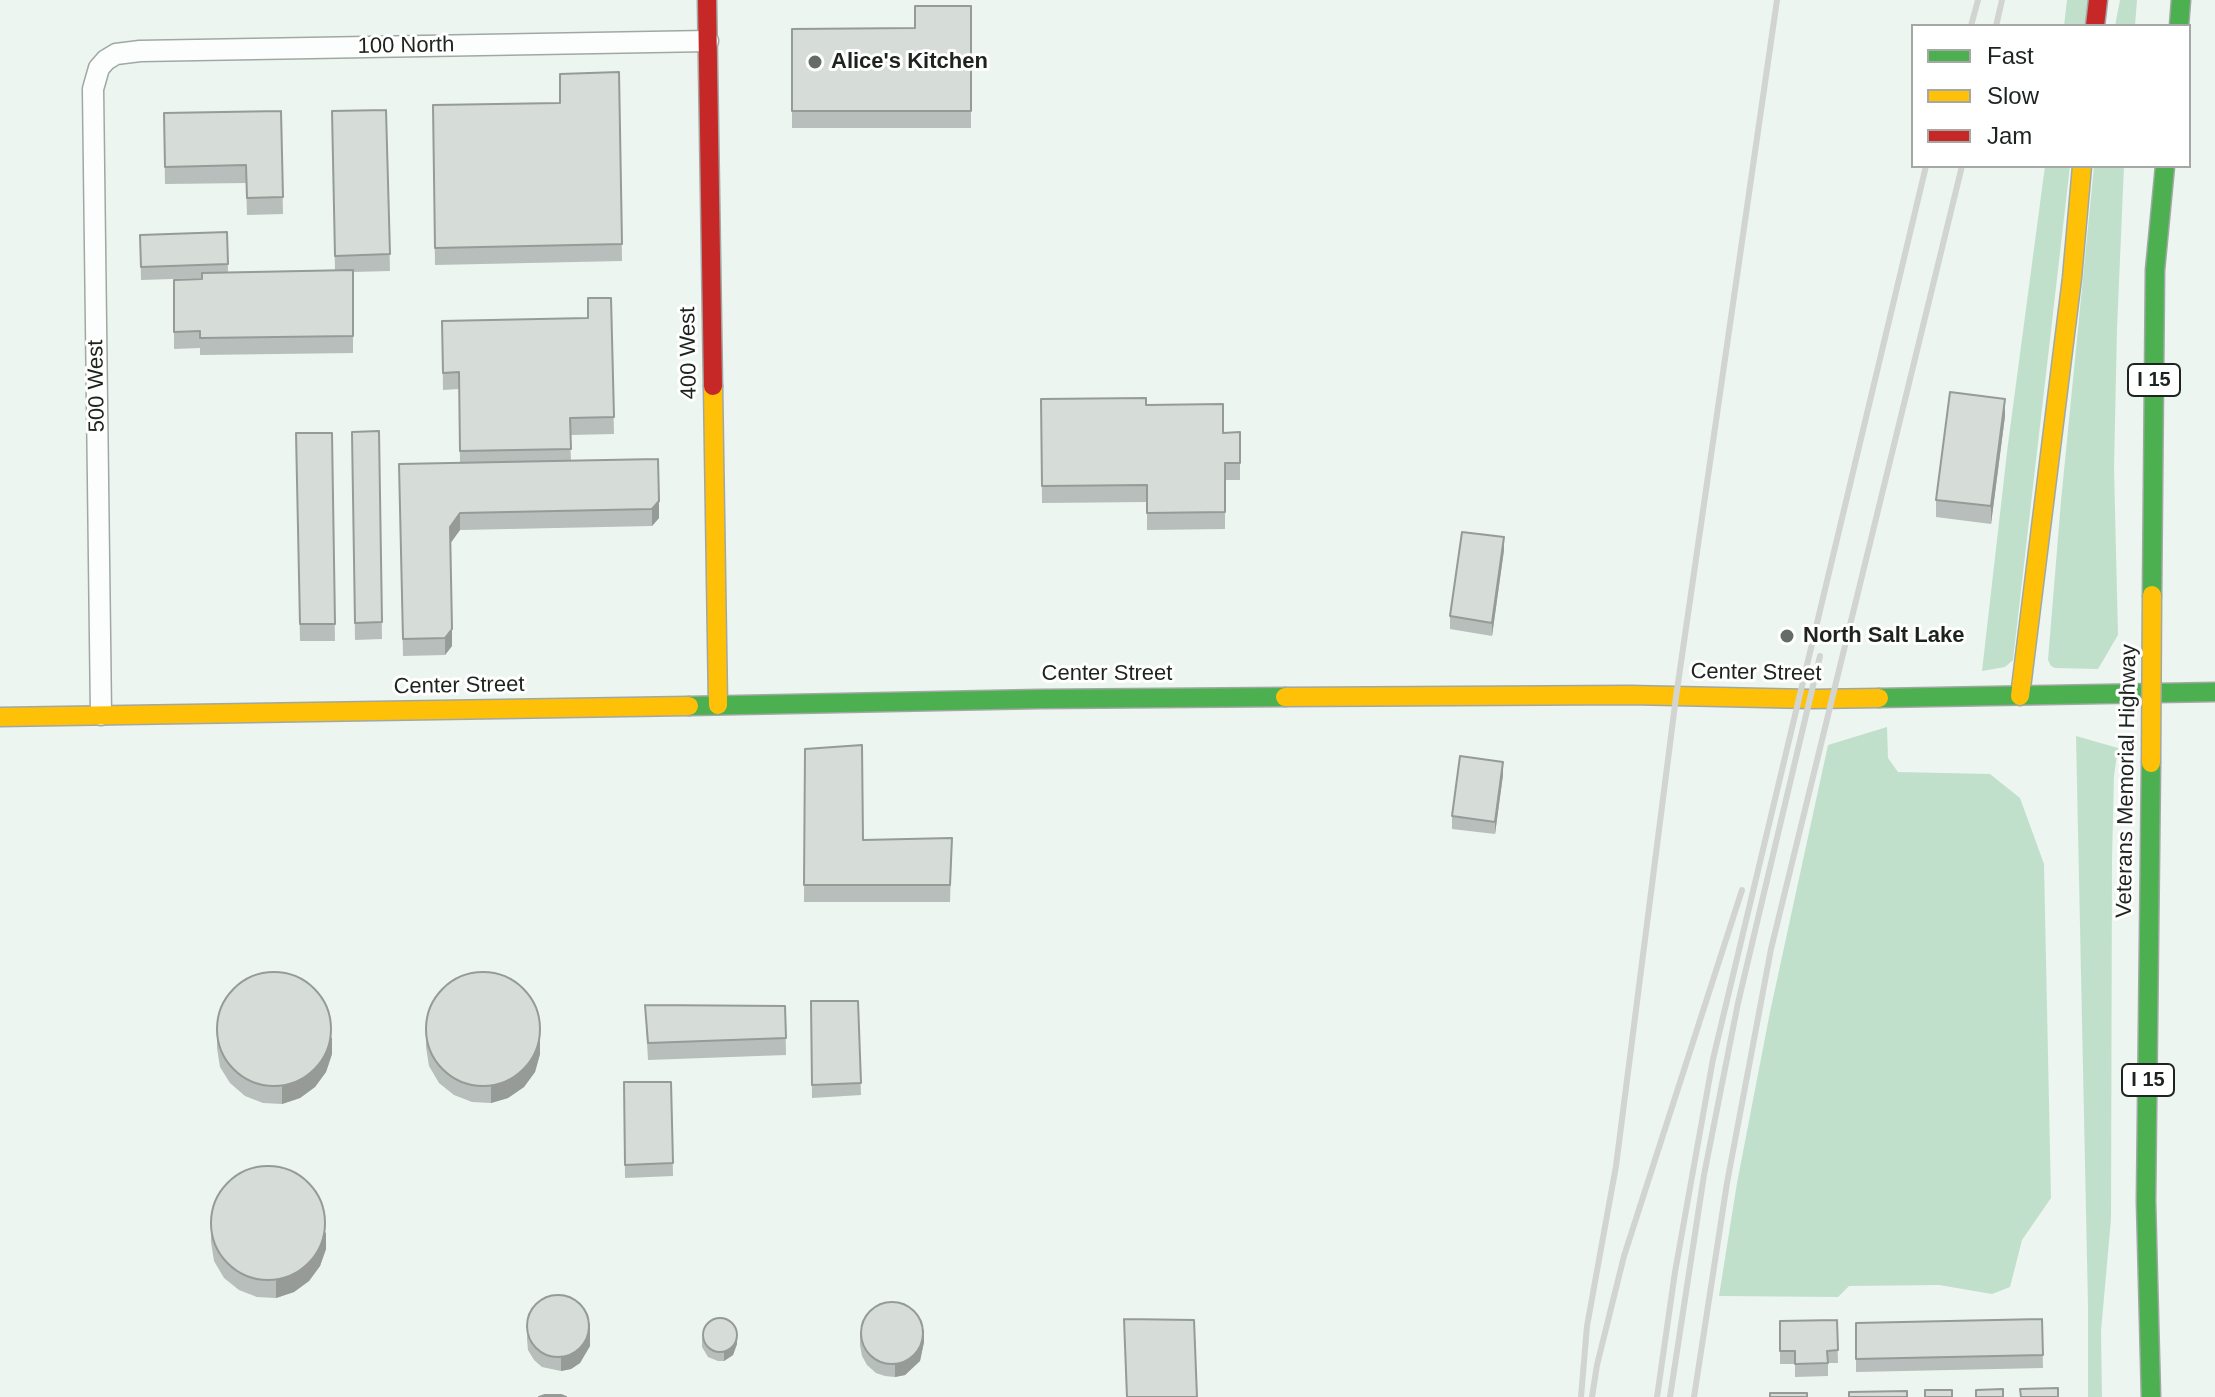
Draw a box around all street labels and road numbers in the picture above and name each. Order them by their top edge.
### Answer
street label: 100 North [357,32,455,60]
street label: 400 West [675,307,703,399]
street label: 500 West [83,340,111,432]
road number: I 15 [2128,364,2180,396]
street label: Veterans Memorial Highway [2111,644,2143,918]
street label: Center Street [1690,659,1822,687]
street label: Center Street [1042,661,1172,687]
street label: Center Street [393,672,525,700]
road number: I 15 [2122,1064,2174,1096]

